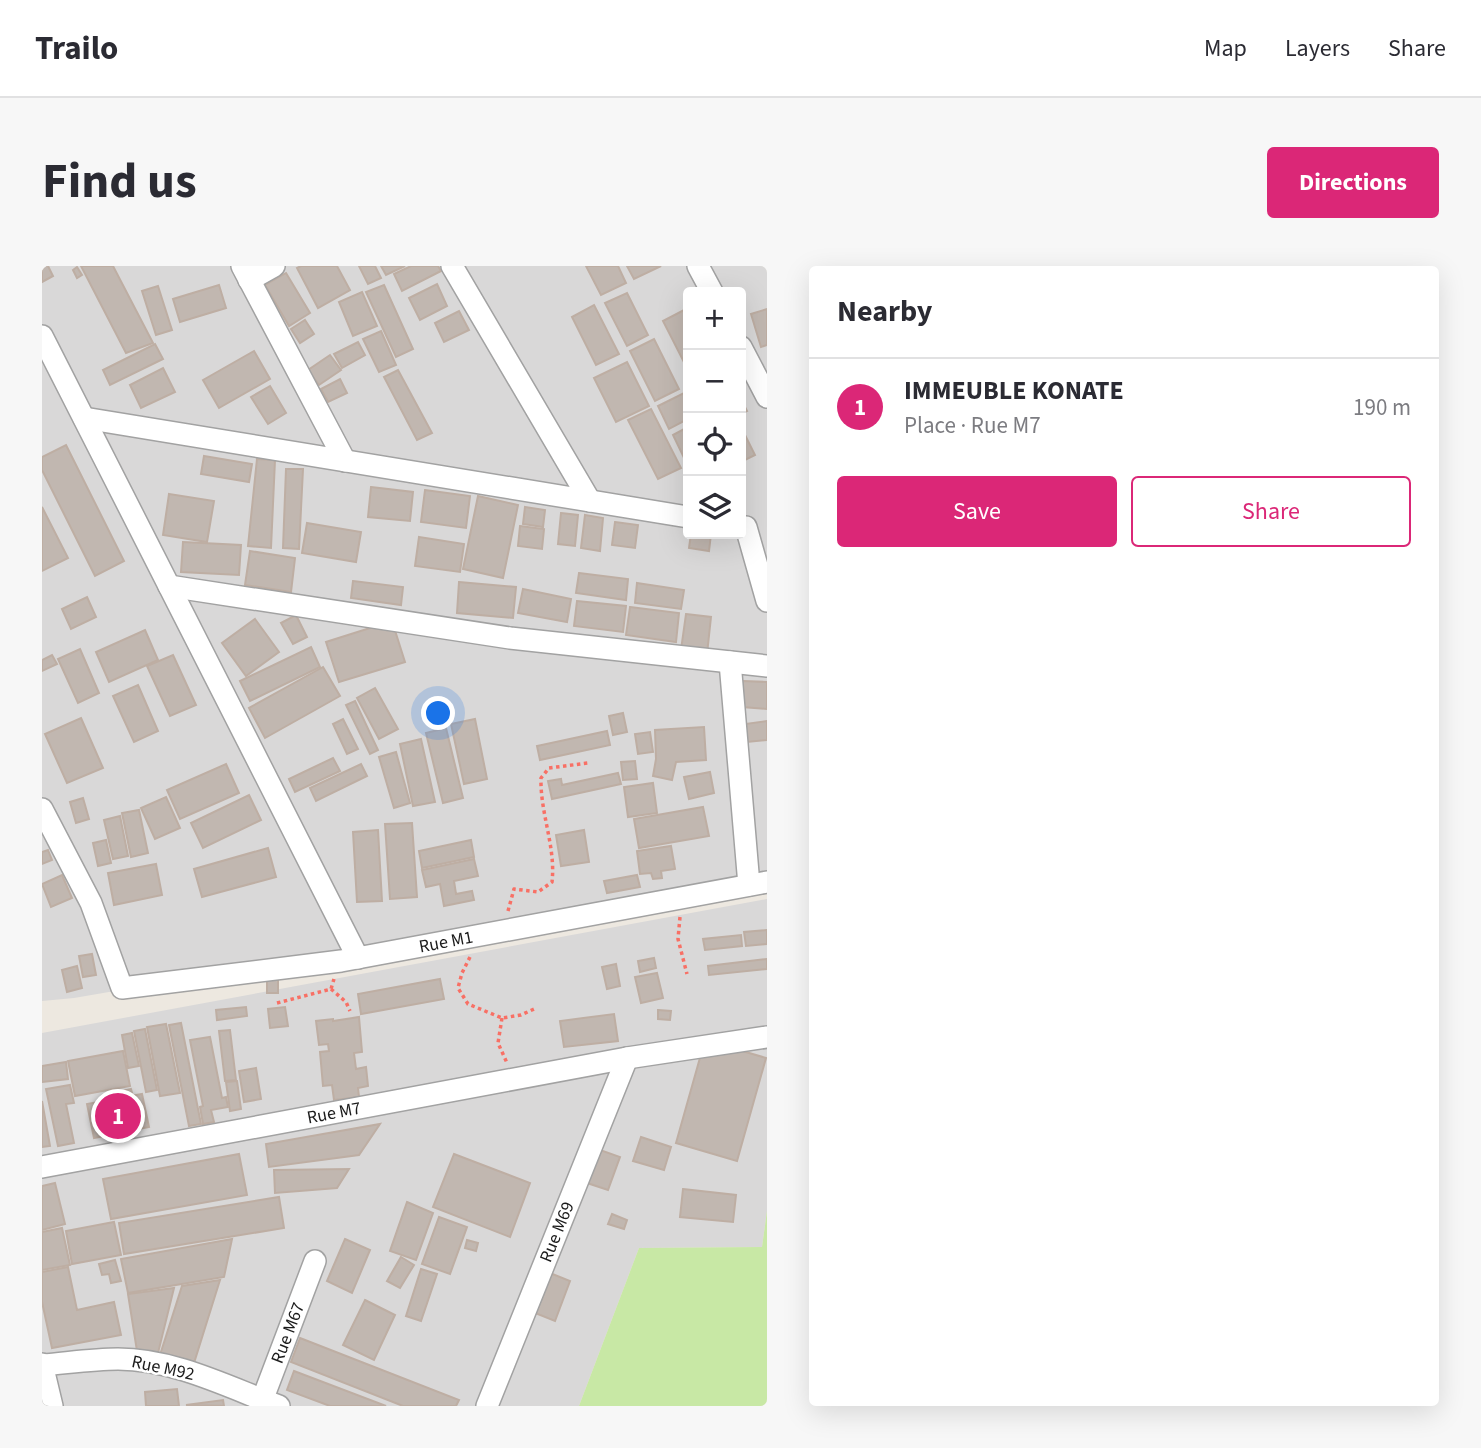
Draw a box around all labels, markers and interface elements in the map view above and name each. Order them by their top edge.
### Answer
text: Trailo [35,25,118,72]
text: Map [1204,31,1247,66]
text: Layers [1285,31,1350,66]
text: Share [1388,31,1446,66]
text: Find us [42,147,197,217]
button: Directions [1267,147,1439,218]
map controls [683,287,746,539]
button: + [683,287,746,350]
text: Nearby [837,290,932,333]
button: − [683,350,746,413]
text: IMMEUBLE KONATE [904,372,1124,409]
text: 1 [854,391,866,424]
text: 190 m [1353,391,1411,424]
text: Place · Rue M7 [904,409,1041,442]
button: locate [683,413,746,476]
button: layers [683,476,746,539]
button: Save [837,476,1117,547]
button: Share [1131,476,1411,547]
your location [421,696,455,730]
street label: Rue M1 [417,925,475,959]
pin: 1 [95,1090,141,1142]
street label: Rue M7 [305,1096,363,1130]
street label: Rue M69 [534,1198,581,1266]
street label: Rue M67 [265,1299,311,1367]
street label: Rue M92 [129,1349,197,1387]

